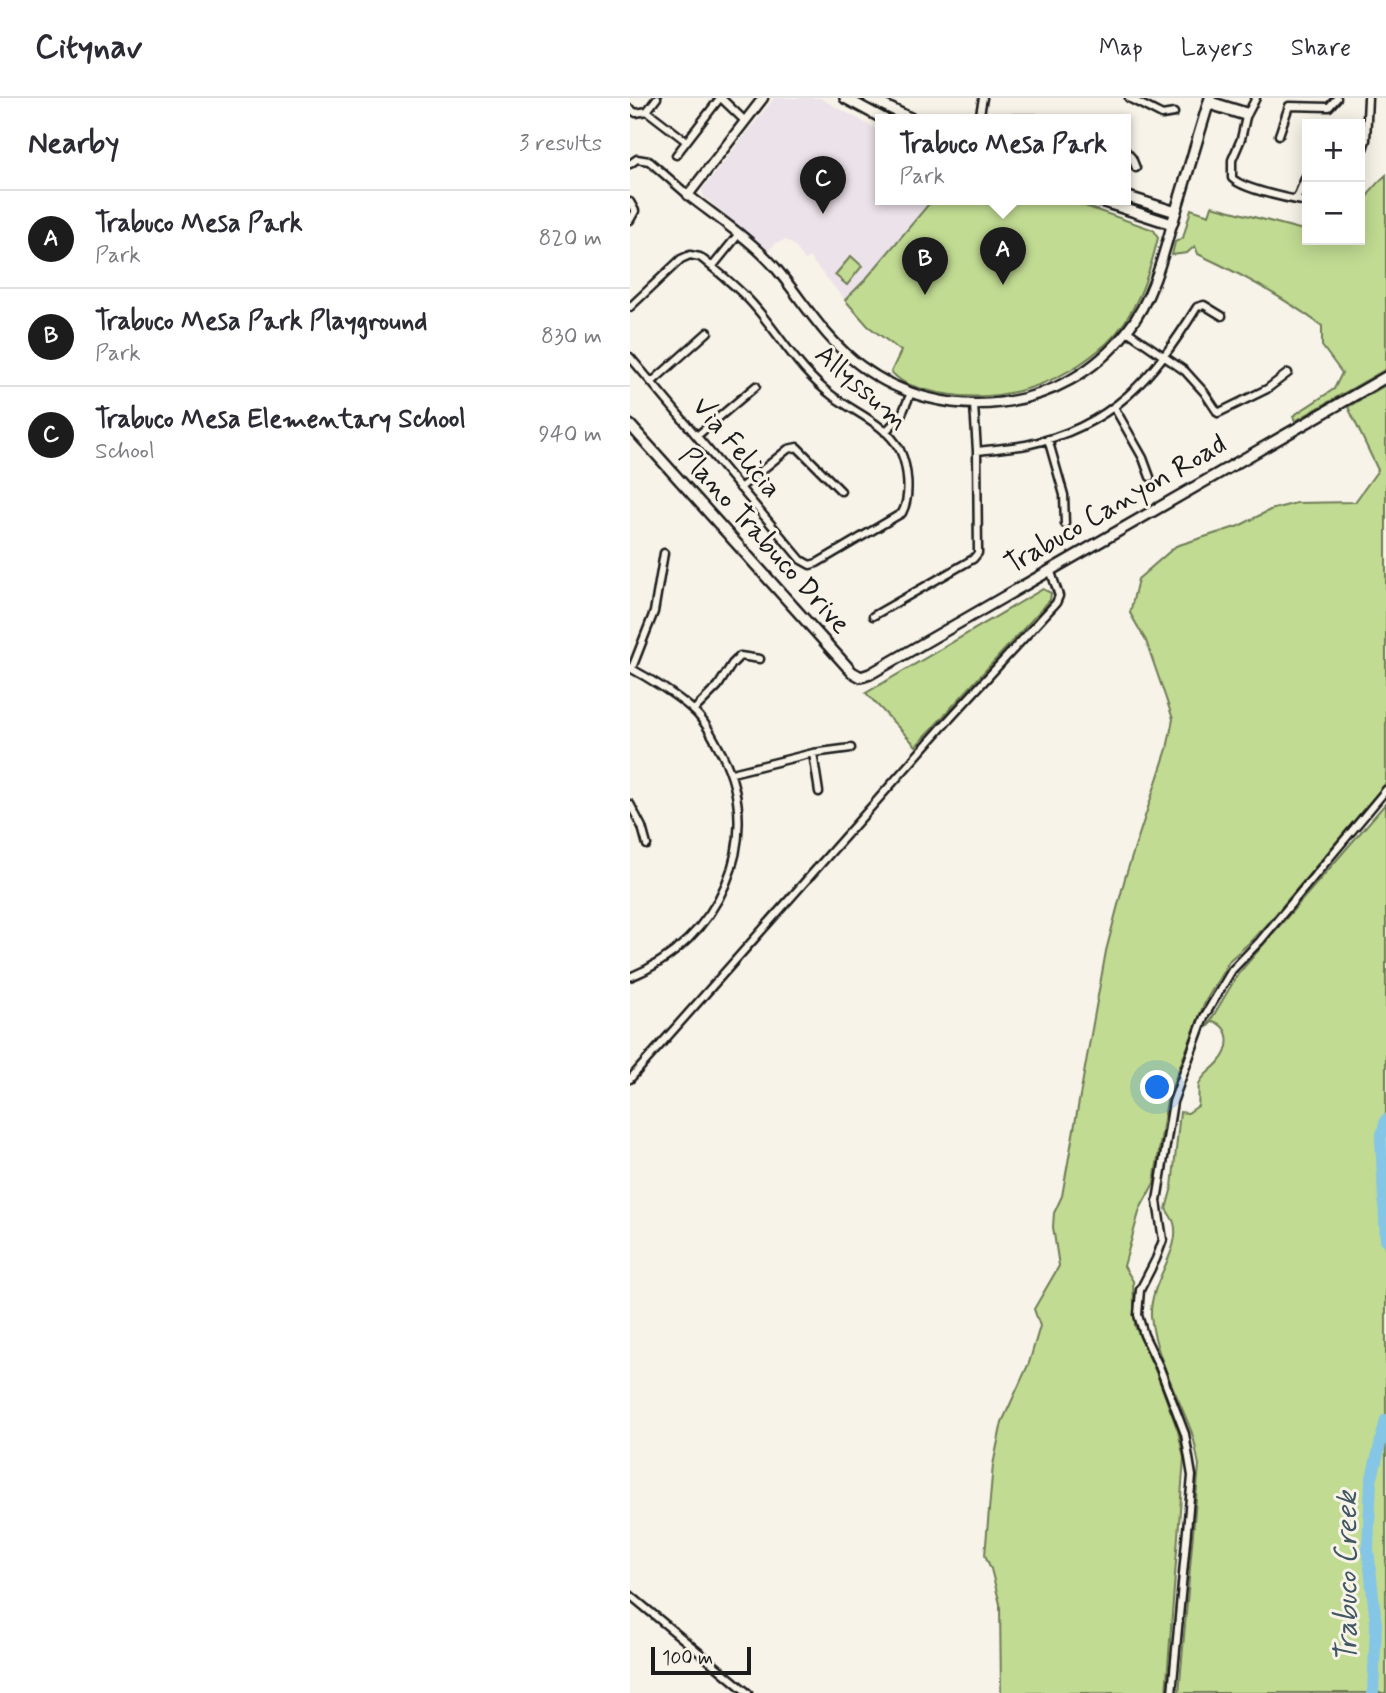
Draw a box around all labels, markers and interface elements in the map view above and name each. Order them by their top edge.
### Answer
text: Citynav [35,26,142,70]
text: Map [1099,33,1143,64]
text: Layers [1181,33,1253,64]
text: Share [1291,33,1351,64]
popup [875,114,1131,205]
map controls [1302,119,1365,245]
button: + [1302,119,1365,182]
text: Nearby [28,124,119,163]
text: Trabuco Mesa Park [899,128,1107,162]
text: 3 results [519,129,602,159]
pin: C [800,156,846,214]
text: Park [899,162,945,192]
button: − [1302,182,1365,245]
text: Trabuco Mesa Park [95,207,303,241]
text: A [43,224,59,254]
text: 820 m [539,224,602,254]
pin: A [980,227,1026,285]
pin: B [902,237,948,295]
text: Park [95,241,141,271]
text: Trabuco Mesa Park Playground [95,305,427,339]
text: B [44,322,58,352]
text: 830 m [541,322,602,352]
street label: Allyssum [806,337,916,439]
text: Park [95,339,141,369]
street label: Via Felicia [683,390,789,506]
text: Trabuco Mesa Elementary School [95,403,466,437]
text: C [43,420,59,450]
text: 940 m [538,420,602,450]
street label: Trabuco Canyon Road [998,426,1234,584]
text: School [95,437,155,467]
street label: Plano Trabuco Drive [670,439,858,643]
your location [1140,1070,1174,1104]
water label: Trabuco Creek [1328,1489,1367,1663]
scale bar [651,1644,751,1676]
text: 100 m [662,1646,713,1671]

